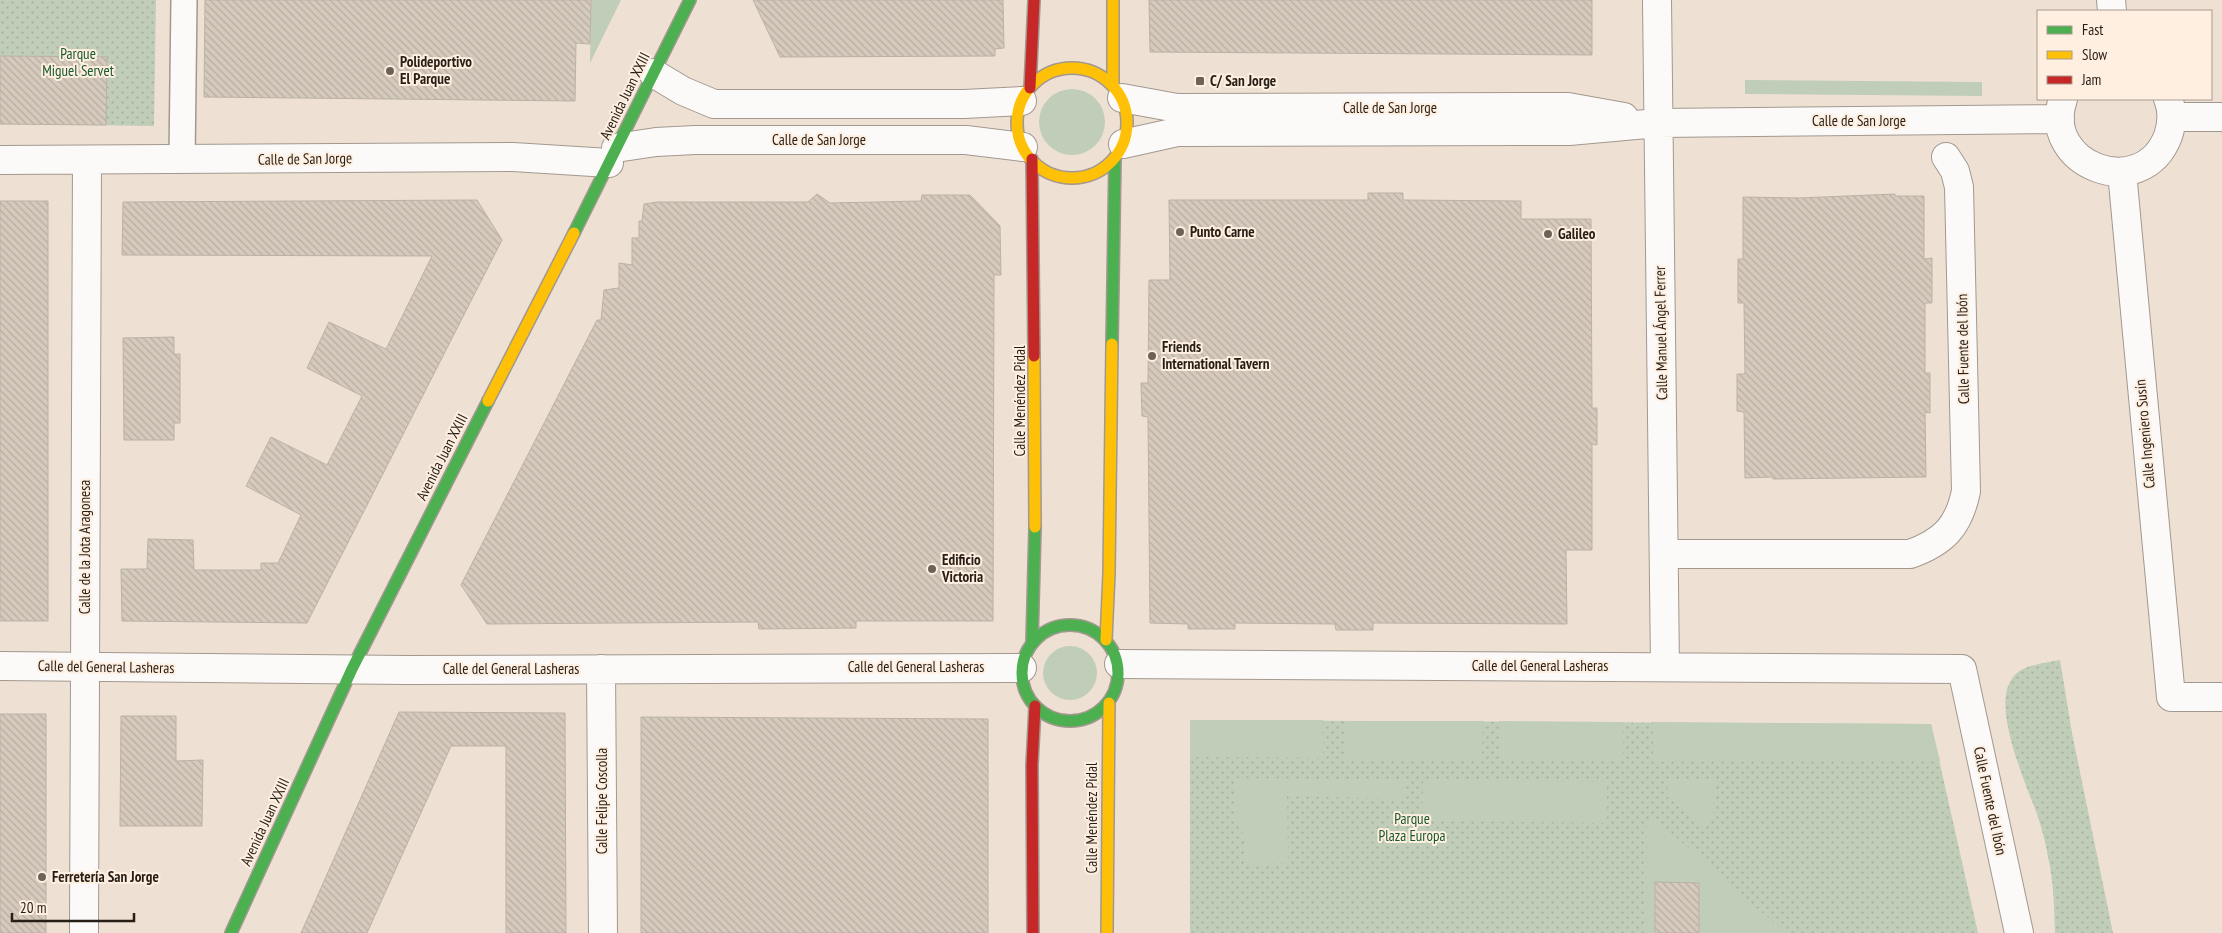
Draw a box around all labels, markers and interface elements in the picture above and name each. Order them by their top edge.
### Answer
legend [2037,10,2212,100]
text: Fast [2082,20,2103,39]
park label: Parque Miguel Servet [42,44,114,80]
text: Slow [2082,45,2107,64]
street label: Avenida Juan XXIII [595,49,654,143]
place label: Polideportivo El Parque [400,52,472,88]
marker: Polideportivo El Parque [384,65,396,77]
text: Jam [2081,70,2101,89]
place label: C/ San Jorge [1210,71,1276,90]
marker: C/ San Jorge [1194,75,1206,87]
street label: Calle de San Jorge [1343,98,1437,117]
street label: Calle de San Jorge [1812,111,1906,130]
street label: Calle de San Jorge [772,130,866,149]
street label: Calle de San Jorge [258,148,352,169]
place label: Punto Carne [1190,222,1255,241]
place label: Galileo [1558,224,1596,243]
marker: Punto Carne [1174,226,1186,238]
marker: Galileo [1542,228,1554,240]
street label: Calle Manuel Ángel Ferrer [1650,265,1671,400]
street label: Calle Fuente del Ibón [1952,294,1973,404]
place label: Friends International Tavern [1162,337,1270,373]
street label: Calle Menéndez Pidal [1010,345,1029,456]
marker: Friends International Tavern [1146,350,1158,362]
street label: Calle Ingeniero Susín [2130,379,2159,489]
street label: Avenida Juan XXIII [412,410,472,503]
street label: Calle de la Jota Aragonesa [75,480,94,614]
place label: Edificio Victoria [941,550,983,586]
marker: Edificio Victoria [926,563,938,575]
street label: Calle del General Lasheras [38,656,174,677]
street label: Calle del General Lasheras [1472,656,1608,675]
street label: Calle del General Lasheras [848,657,984,676]
street label: Calle del General Lasheras [443,659,579,678]
street label: Calle Fuente del Ibón [1970,745,2011,857]
street label: Calle Felipe Coscolla [592,748,611,854]
street label: Calle Menéndez Pidal [1082,762,1101,873]
street label: Avenida Juan XXIII [236,775,293,869]
park label: Parque Plaza Europa [1379,809,1445,845]
place label: Ferretería San Jorge [52,867,159,886]
marker: Ferretería San Jorge [36,871,48,883]
scale bar [12,890,135,922]
text: 20 m [20,898,46,917]

